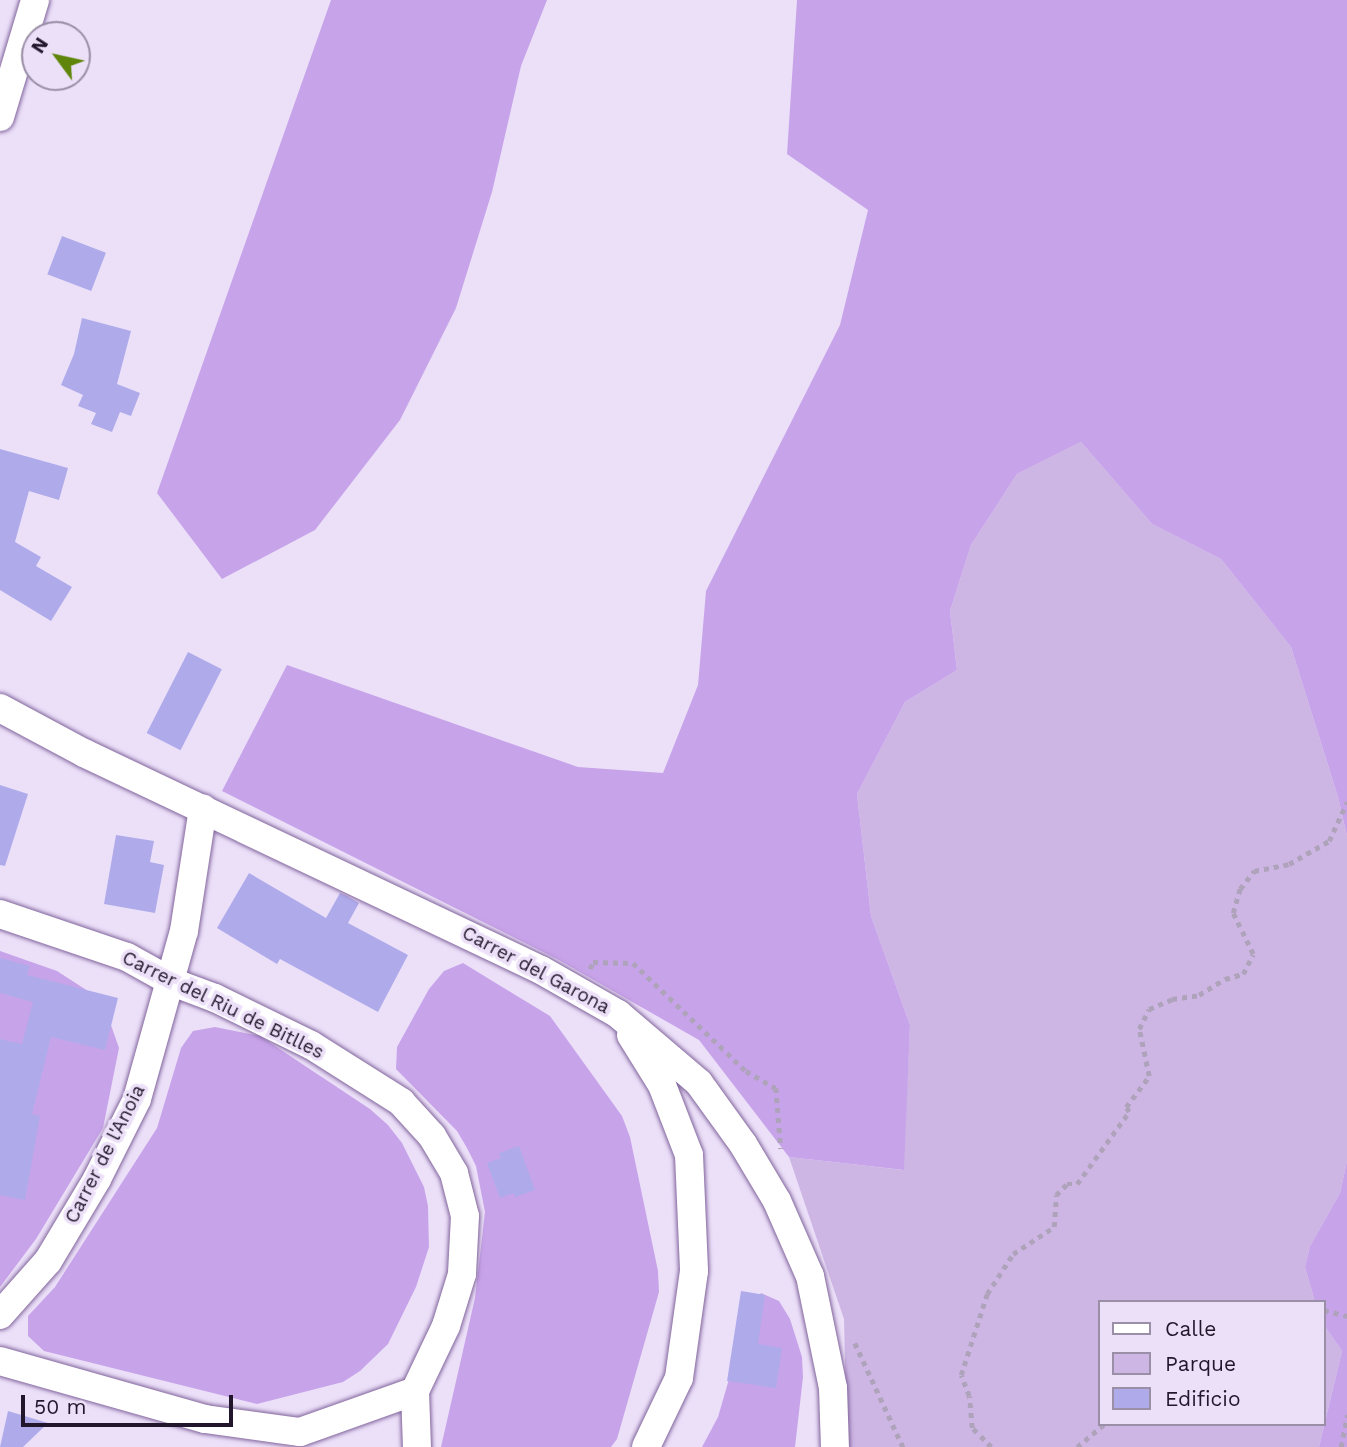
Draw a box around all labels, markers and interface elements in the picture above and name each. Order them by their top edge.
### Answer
north arrow [21,21,91,91]
text: N [26,33,53,58]
street label: Carrer del Garona [458,921,614,1019]
street label: Carrer del Riu de Bitlles [118,946,328,1064]
street label: Carrer de l'Anoia [60,1081,150,1227]
legend [1098,1300,1326,1426]
text: Calle [1165,1316,1216,1341]
text: Parque [1165,1351,1236,1376]
scale bar [24,1380,236,1424]
text: Edificio [1165,1386,1241,1411]
text: 50 m [34,1394,86,1419]

